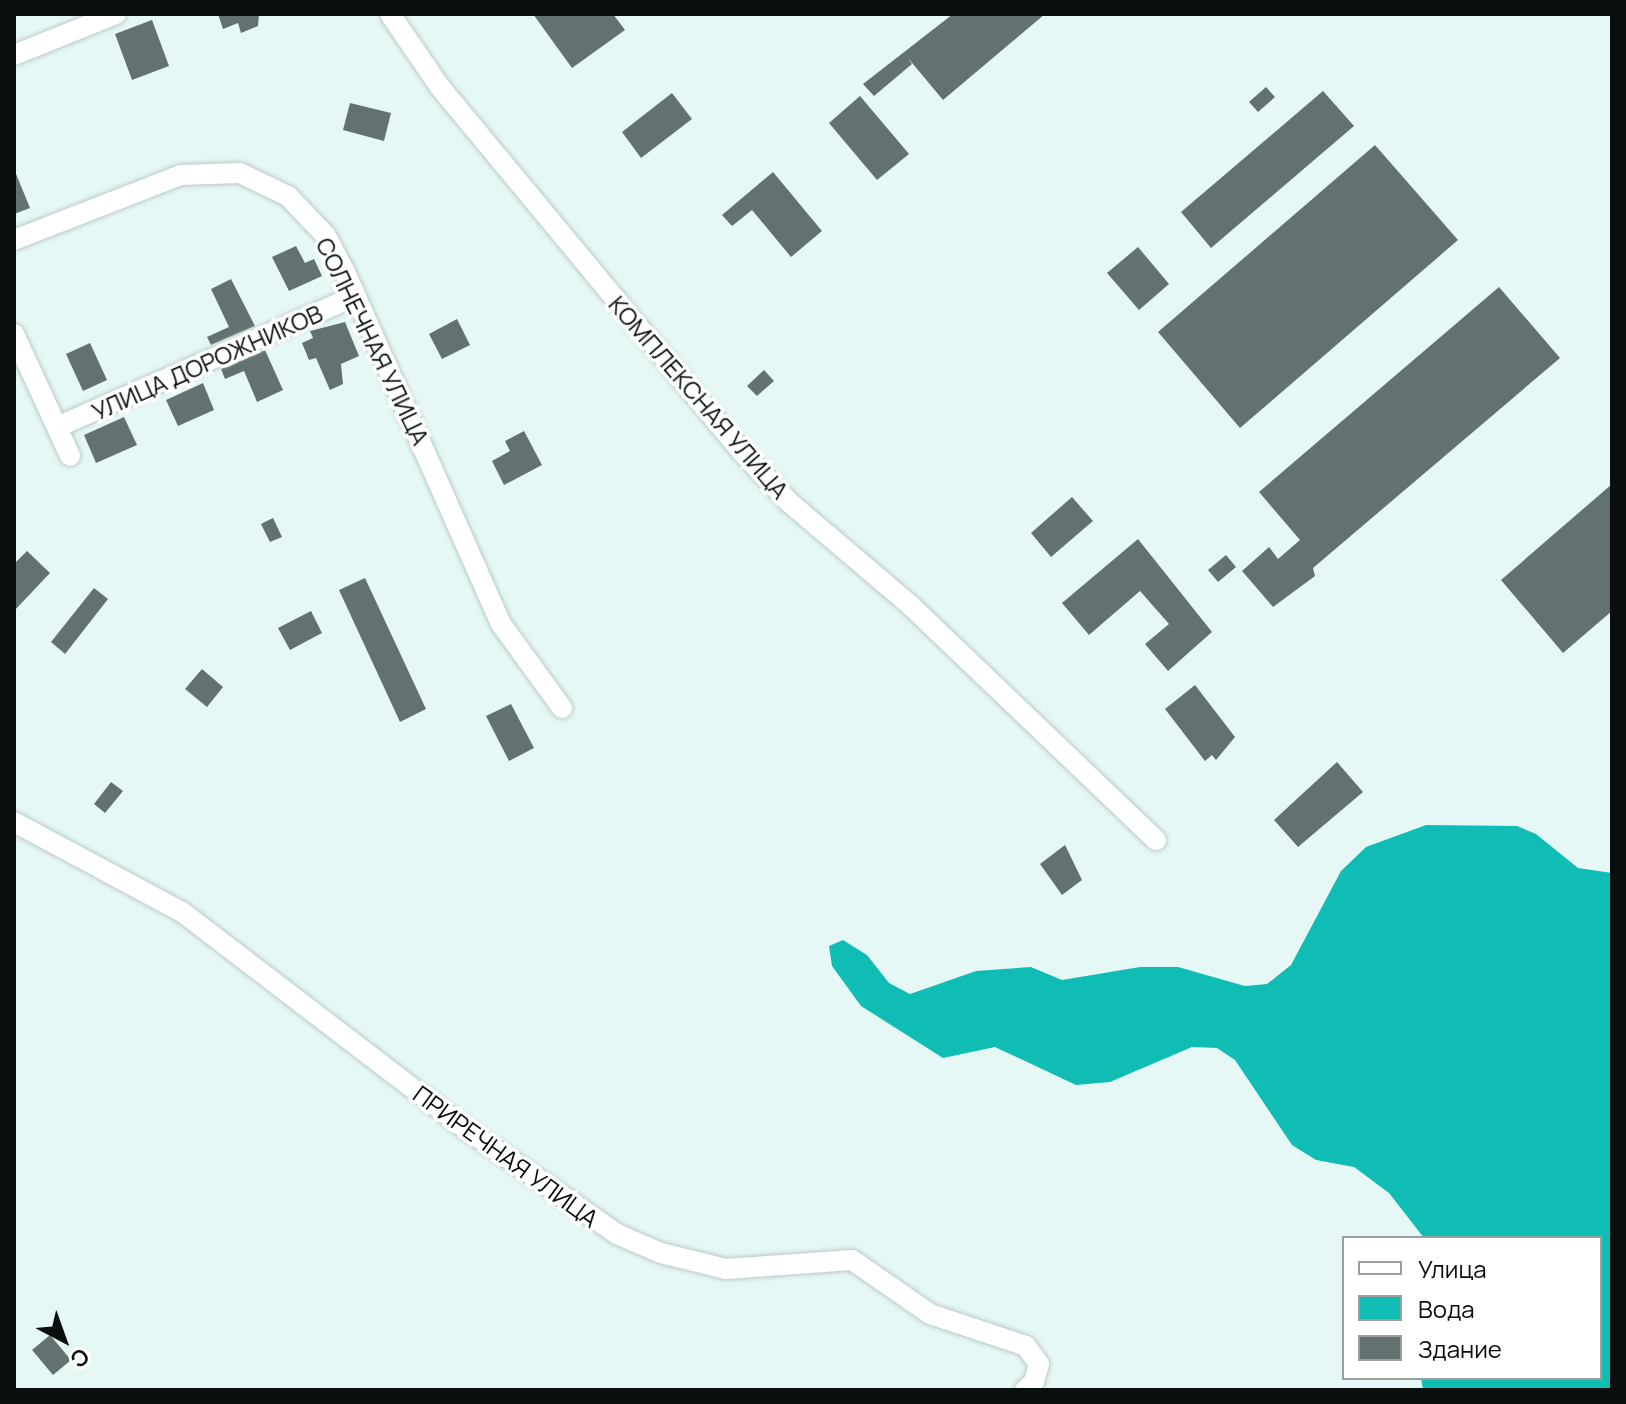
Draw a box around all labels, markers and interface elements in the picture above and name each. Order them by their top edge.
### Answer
street label: СОЛНЕЧНАЯ УЛИЦА [310,233,436,449]
street label: КОМПЛЕКСНАЯ УЛИЦА [603,290,795,504]
street label: УЛИЦА ДОРОЖНИКОВ [87,298,327,426]
street label: ПРИРЕЧНАЯ УЛИЦА [408,1079,604,1233]
legend [1342,1236,1602,1380]
text: Улица [1418,1252,1487,1285]
text: Вода [1418,1292,1475,1325]
north arrow [24,1300,104,1380]
text: Здание [1418,1332,1502,1365]
text: С [64,1341,96,1375]

